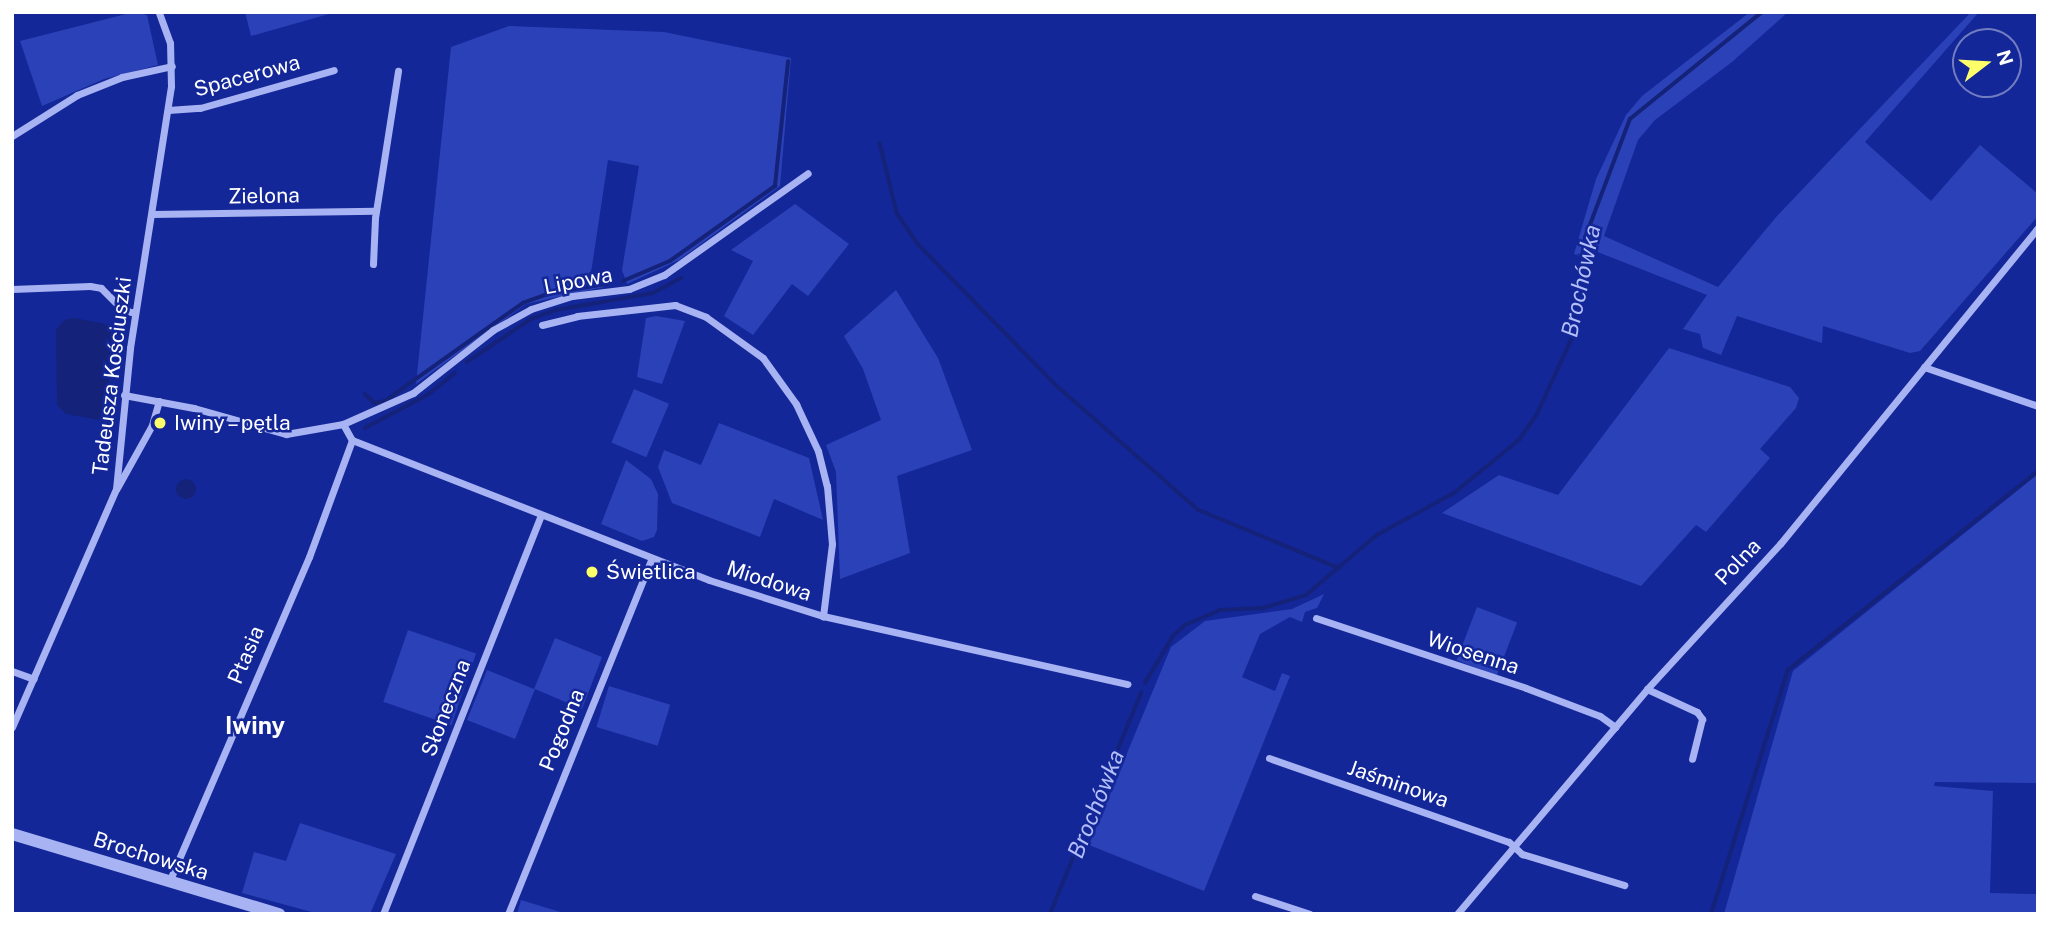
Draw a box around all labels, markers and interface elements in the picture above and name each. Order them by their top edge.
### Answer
north arrow [1952,28,2022,98]
text: N [1992,47,2018,68]
street label: Spacerowa [191,50,303,102]
street label: Zielona [228,183,300,209]
water label: Brochówka [1556,222,1606,340]
street label: Lipowa [542,262,614,300]
street label: Tadeusza Kościuszki [87,276,137,476]
place label: Iwiny – pętla [174,410,296,436]
marker: Iwiny – pętla [152,415,168,431]
street label: Polna [1710,533,1766,591]
street label: Miodowa [723,555,815,607]
place label: Świetlica [606,559,696,585]
marker: Świetlica [584,564,600,580]
street label: Ptasia [223,622,269,688]
street label: Wiosenna [1424,626,1522,680]
street label: Słoneczna [416,656,476,760]
street label: Pogodna [534,685,590,775]
district label: Iwiny [225,712,285,740]
water label: Brochówka [1062,746,1130,862]
street label: Jaśminowa [1344,755,1452,813]
street label: Brochowska [90,827,212,885]

